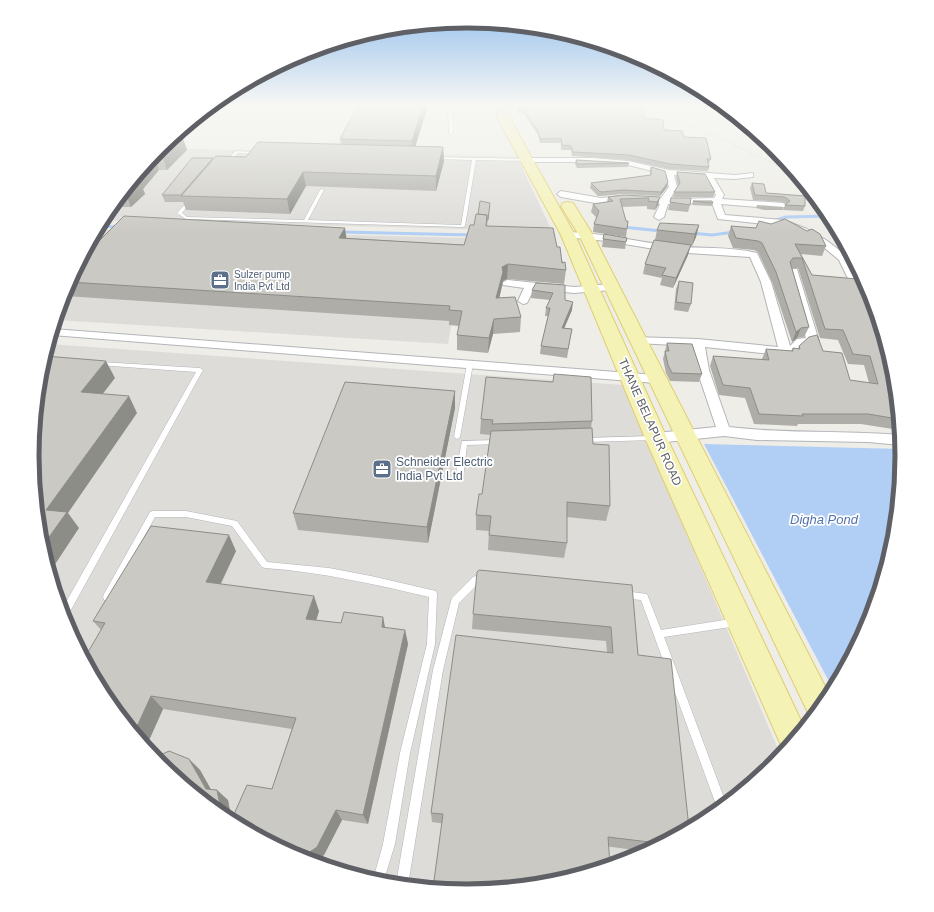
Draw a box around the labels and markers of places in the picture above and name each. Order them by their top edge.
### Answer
office icon: Sulzer pump India Pvt Ltd [209,269,231,291]
place label: Sulzer pump India Pvt Ltd [234,269,291,292]
place label: Schneider Electric India Pvt Ltd [396,455,493,483]
office icon: Schneider Electric India Pvt Ltd [371,458,393,480]

